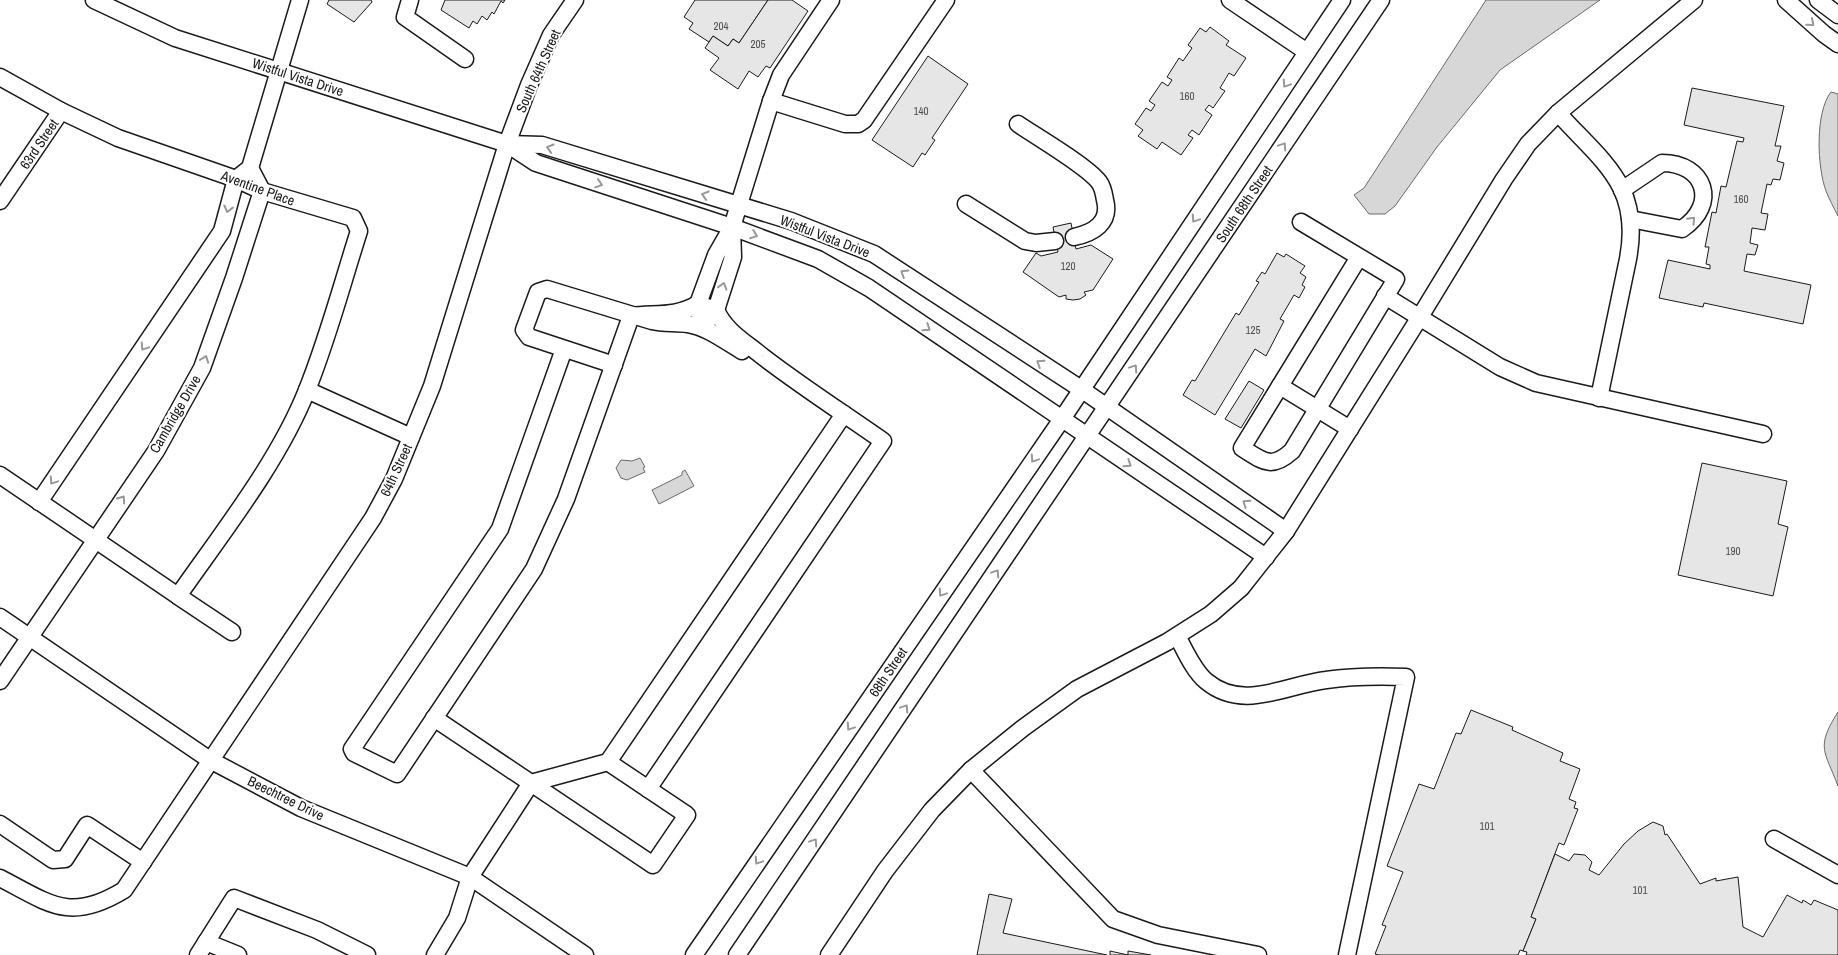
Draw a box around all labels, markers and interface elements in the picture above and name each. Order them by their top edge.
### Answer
one-way arrow [1805,18,1814,26]
house number: 204 [713,19,729,33]
street label: South 64th Street [512,27,564,115]
house number: 205 [750,37,766,51]
street label: Wistful Vista Drive [250,54,346,100]
one-way arrow [1283,78,1292,88]
house number: 160 [1179,89,1195,103]
house number: 140 [913,104,929,118]
street label: 63rd Street [16,115,62,173]
one-way arrow [1277,142,1286,151]
one-way arrow [546,143,554,153]
street label: South 68th Street [1212,162,1276,246]
street label: Aventine Place [218,166,297,210]
one-way arrow [595,178,603,188]
one-way arrow [702,191,710,201]
house number: 160 [1733,192,1749,206]
one-way arrow [223,205,234,214]
street label: Wistful Vista Drive [777,211,873,261]
one-way arrow [1192,213,1201,222]
one-way arrow [1686,217,1695,226]
one-way arrow [749,229,757,239]
house number: 120 [1060,259,1076,273]
one-way arrow [901,270,910,280]
one-way arrow [718,283,728,291]
one-way arrow [921,322,930,331]
house number: 125 [1245,323,1261,337]
one-way arrow [141,341,150,351]
one-way arrow [199,356,209,364]
one-way arrow [1037,359,1046,369]
one-way arrow [1128,364,1137,374]
street label: Cambridge Drive [145,372,205,456]
street label: 64th Street [376,441,416,499]
one-way arrow [1031,453,1040,463]
one-way arrow [1123,458,1132,467]
one-way arrow [50,476,59,485]
one-way arrow [116,495,125,505]
one-way arrow [1242,500,1251,509]
house number: 190 [1725,544,1741,558]
one-way arrow [990,569,999,579]
one-way arrow [939,587,948,597]
street label: 68th Street [865,644,911,700]
one-way arrow [899,704,908,713]
one-way arrow [847,721,856,731]
street label: Beechtree Drive [245,772,327,824]
house number: 101 [1479,819,1495,833]
one-way arrow [808,838,817,848]
one-way arrow [755,855,764,865]
house number: 101 [1632,883,1648,897]

